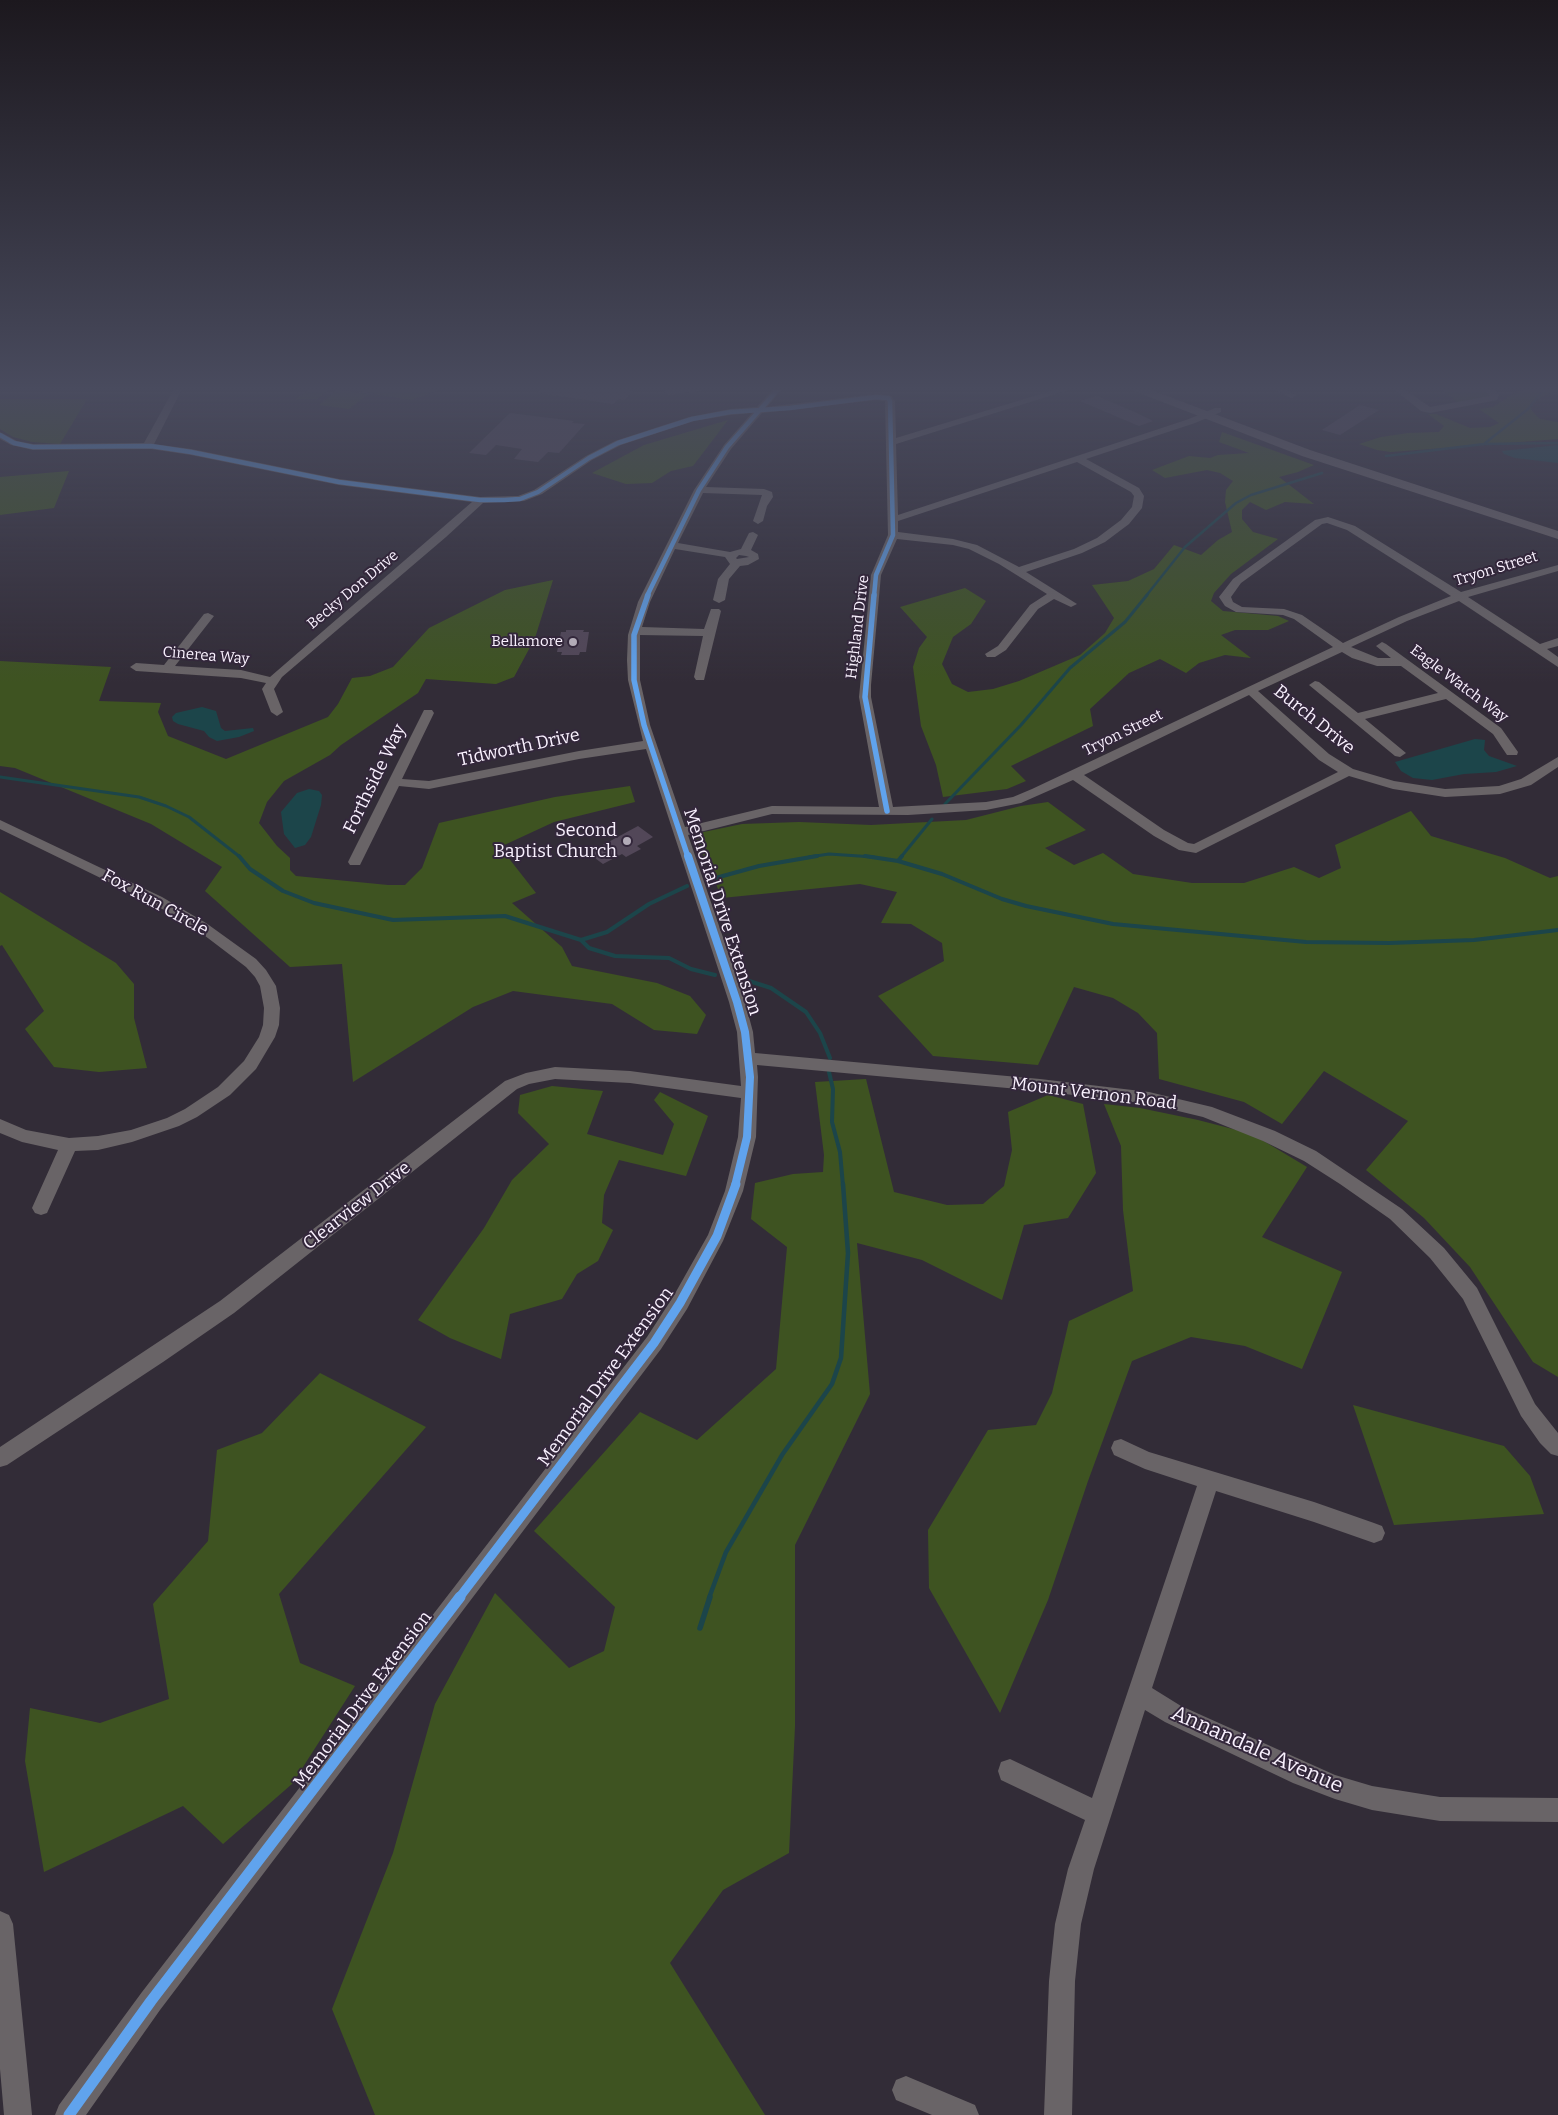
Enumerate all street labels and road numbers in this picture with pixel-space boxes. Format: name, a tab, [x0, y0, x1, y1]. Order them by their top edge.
street label: Becky Don Drive	[304, 547, 402, 633]
street label: Tryon Street	[1452, 548, 1540, 590]
street label: Highland Drive	[843, 574, 873, 680]
street label: Eagle Watch Way	[1406, 641, 1512, 727]
street label: Cinerea Way	[162, 643, 250, 669]
street label: Burch Drive	[1269, 681, 1359, 759]
street label: Tryon Street	[1080, 706, 1166, 760]
street label: Forthside Way	[339, 721, 411, 837]
street label: Tidworth Drive	[456, 725, 582, 771]
street label: Memorial Drive Extension	[678, 806, 766, 1018]
street label: Fox Run Circle	[98, 865, 212, 941]
street label: Mount Vernon Road	[1010, 1073, 1178, 1115]
street label: Clearview Drive	[299, 1157, 415, 1255]
street label: Memorial Drive Extension	[534, 1283, 678, 1471]
street label: Memorial Drive Extension	[289, 1607, 437, 1793]
street label: Annandale Avenue	[1167, 1701, 1347, 1799]

